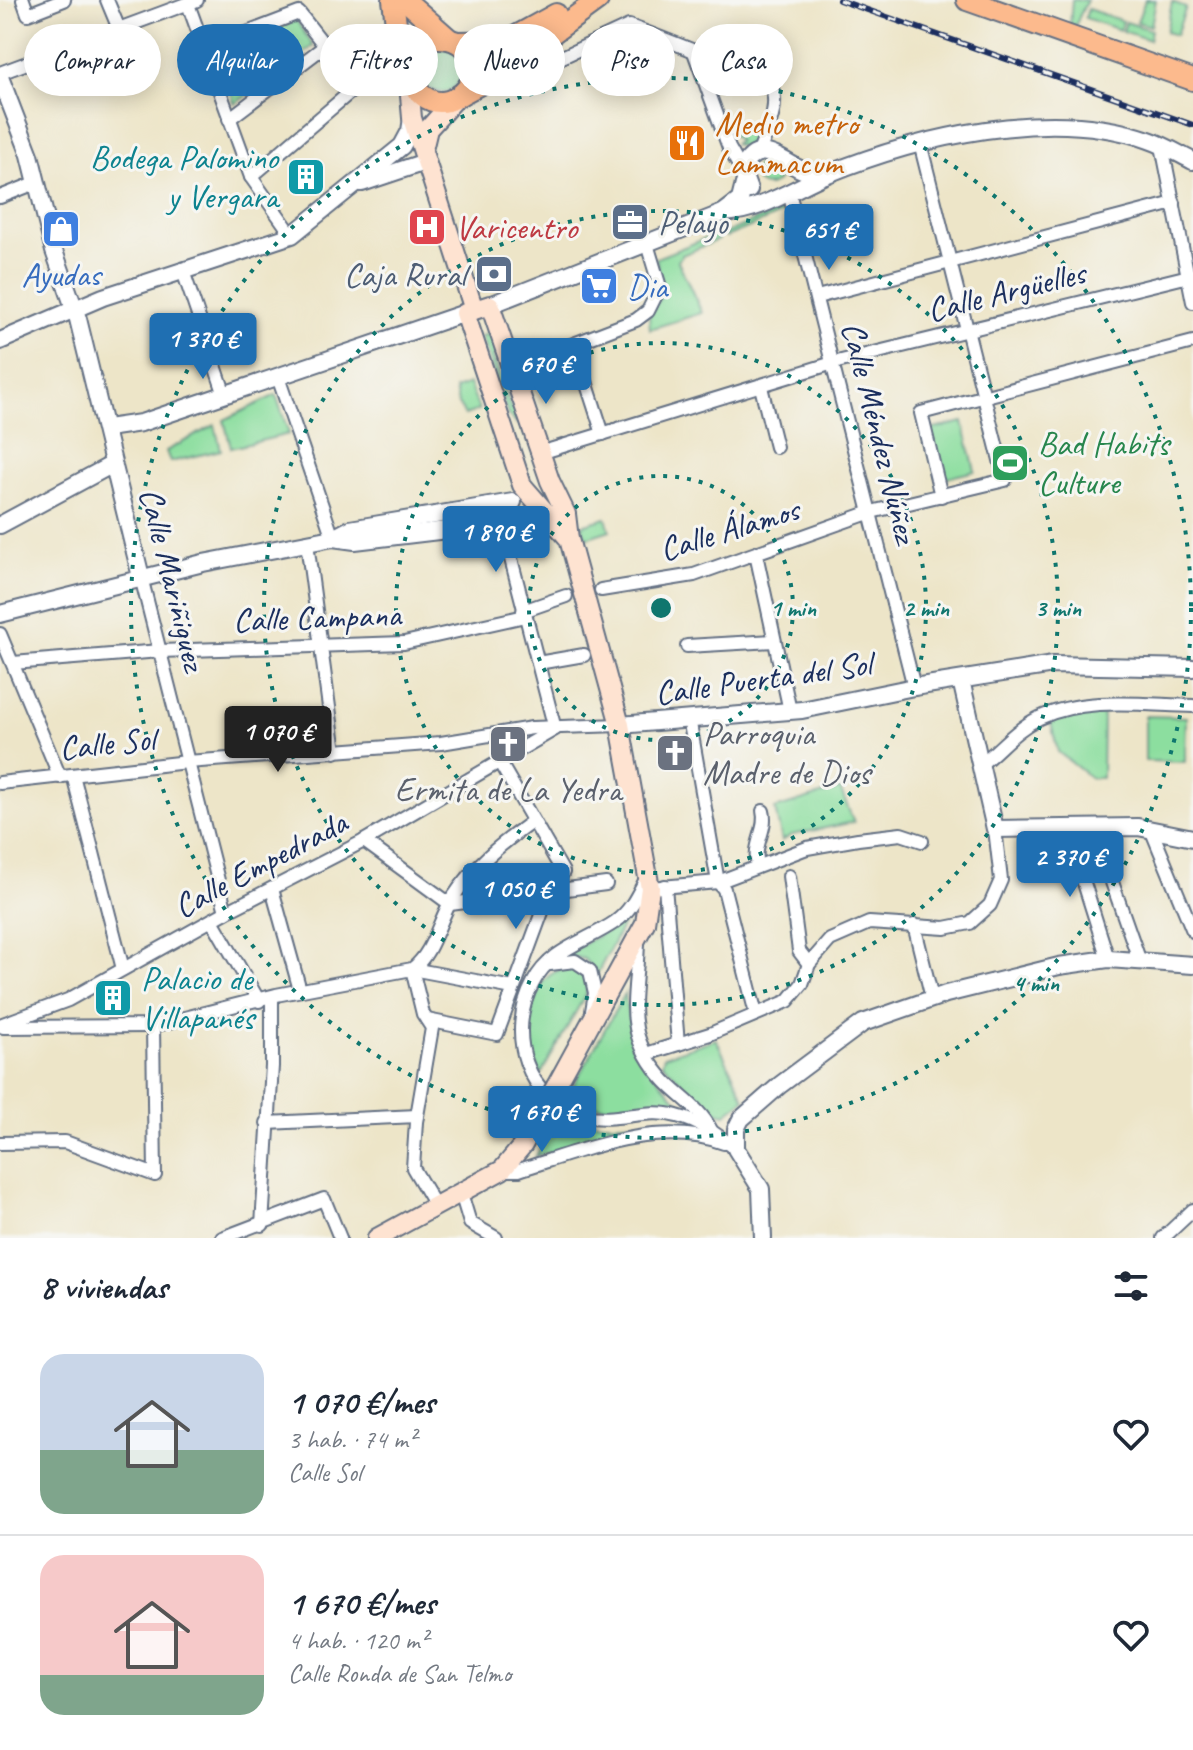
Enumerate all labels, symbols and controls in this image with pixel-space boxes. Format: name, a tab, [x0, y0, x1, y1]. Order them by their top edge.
chip: Comprar	[24, 24, 161, 96]
chip: Alquilar	[177, 24, 304, 96]
chip: Filtros	[320, 24, 438, 96]
chip: Nuevo	[454, 24, 565, 96]
chip: Piso	[581, 24, 675, 96]
chip: Casa	[691, 24, 793, 96]
place label: Medio metro Lammacum	[715, 102, 862, 184]
restaurant icon: Medio metro Lammacum	[666, 122, 708, 164]
place label: Bodega Palomino y Vergara	[90, 136, 281, 218]
building icon: Bodega Palomino y Vergara	[285, 156, 327, 198]
office icon: Pelayo	[609, 201, 651, 243]
place label: Pelayo	[658, 201, 729, 244]
pin: 651 €	[773, 204, 885, 272]
hospital icon: Varicentro	[406, 206, 448, 248]
place label: Varicentro	[455, 206, 579, 249]
shop icon: Ayudas	[40, 208, 82, 250]
text: 651 €	[802, 213, 856, 246]
street label: Calle Argüelles	[923, 250, 1093, 331]
place label: Ayudas	[21, 253, 104, 296]
place label: Caja Rural	[344, 253, 472, 296]
bank icon: Caja Rural	[473, 253, 515, 295]
supermarket icon: Dia	[578, 265, 620, 307]
place label: Dia	[627, 265, 670, 308]
pin: 1 370 €	[129, 313, 277, 381]
street label: Calle Méndez Núñez	[832, 317, 929, 550]
text: 1 370 €	[168, 322, 238, 355]
pin: 670 €	[490, 338, 602, 406]
text: 670 €	[519, 347, 573, 380]
place label: Bad Habits Culture	[1038, 422, 1172, 504]
sports icon: Bad Habits Culture	[989, 442, 1031, 484]
street label: Calle Mariñiguez	[130, 483, 217, 678]
street label: Calle Álamos	[654, 486, 807, 571]
pin: 1 890 €	[422, 506, 570, 574]
text: 1 890 €	[461, 515, 531, 548]
street label: Calle Campana	[232, 593, 404, 641]
text: 1 min	[770, 593, 817, 623]
text: 2 min	[903, 593, 950, 623]
text: 3 min	[1035, 593, 1082, 623]
centre of rings	[647, 594, 675, 622]
street label: Calle Puerta del Sol	[652, 641, 880, 714]
pin: 1 070 €	[204, 706, 352, 774]
place label: Parroquia Madre de Dios	[703, 712, 873, 794]
text: 1 070 €	[243, 715, 313, 748]
street label: Calle Sol	[57, 716, 163, 769]
church icon: Ermita de La Yedra	[487, 723, 529, 765]
church icon: Parroquia Madre de Dios	[654, 732, 696, 774]
place label: Ermita de La Yedra	[395, 768, 624, 811]
street label: Calle Empedrada	[166, 799, 356, 928]
pin: 2 370 €	[996, 831, 1144, 899]
text: 2 370 €	[1035, 840, 1105, 873]
pin: 1 050 €	[442, 863, 590, 931]
text: 1 050 €	[481, 872, 551, 905]
place label: Palacio de Villapanés	[141, 957, 257, 1039]
text: 4 min	[1013, 968, 1060, 998]
building icon: Palacio de Villapanés	[92, 977, 134, 1019]
pin: 1 670 €	[468, 1086, 616, 1154]
text: 1 670 €	[506, 1095, 578, 1128]
icon: filters	[1109, 1264, 1153, 1308]
text: 8 viviendas	[40, 1265, 167, 1308]
text: 1 070 €/mes	[288, 1380, 435, 1423]
icon: home	[104, 1386, 200, 1482]
icon: heart	[1109, 1412, 1153, 1456]
text: 3 hab. · 74 m²	[288, 1423, 416, 1456]
text: Calle Sol	[288, 1456, 361, 1489]
text: 1 670 €/mes	[288, 1581, 435, 1624]
icon: home	[104, 1587, 200, 1683]
icon: heart	[1109, 1613, 1153, 1657]
text: 4 hab. · 120 m²	[288, 1624, 428, 1657]
text: Calle Ronda de San Telmo	[288, 1657, 511, 1690]

